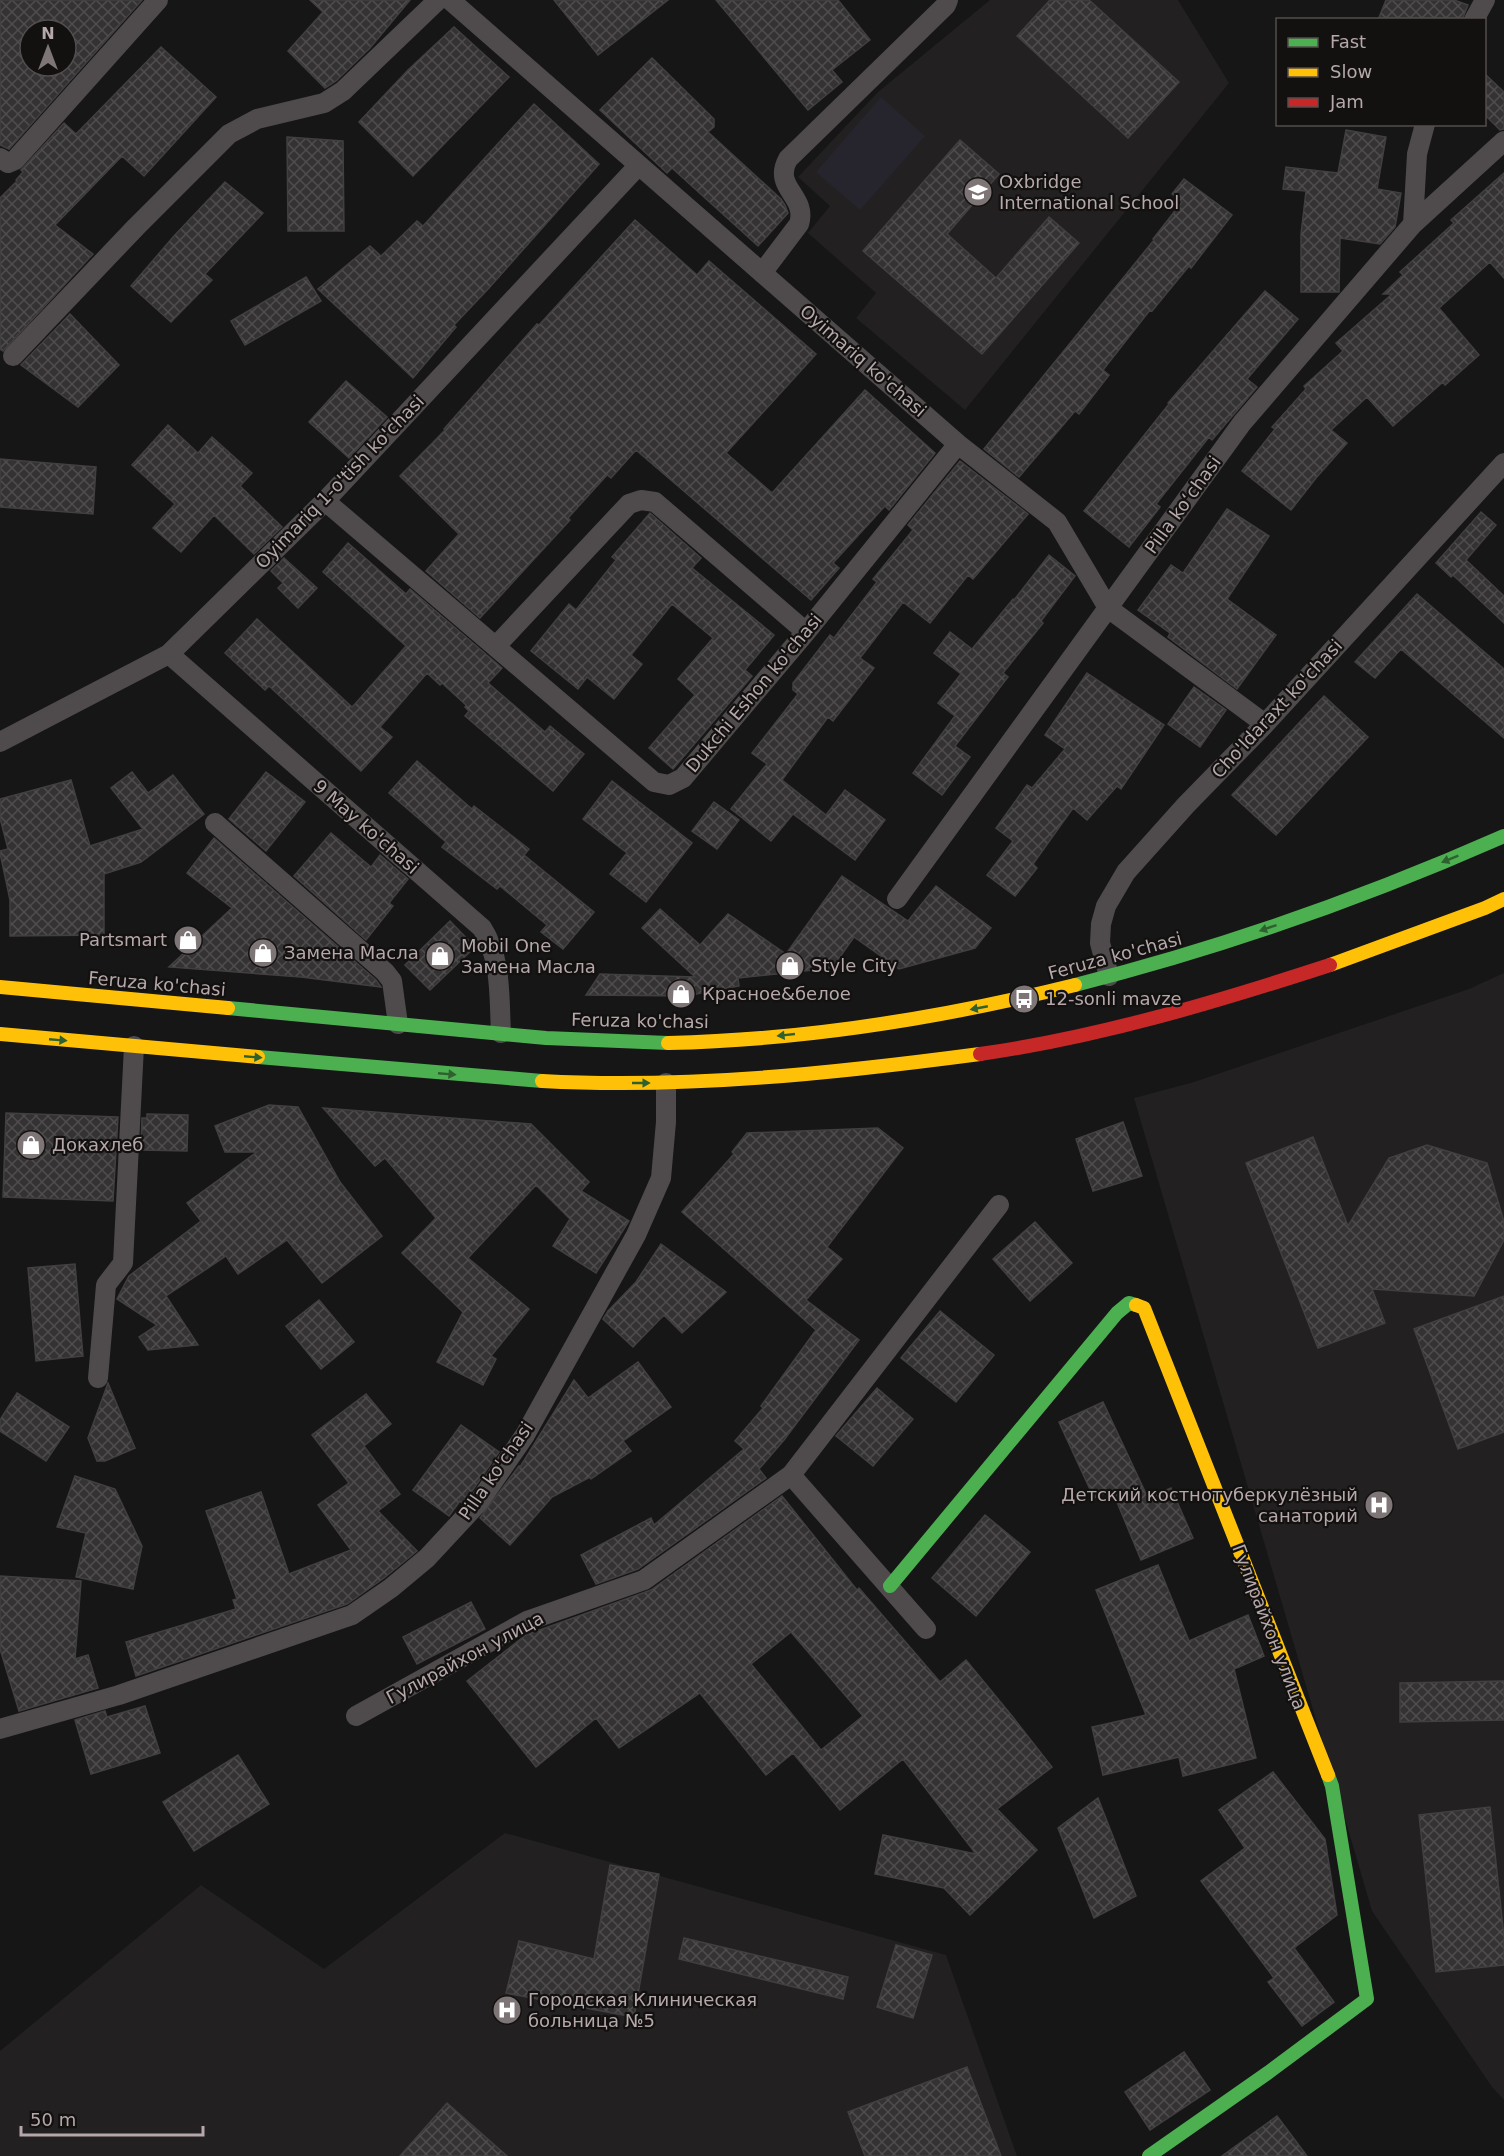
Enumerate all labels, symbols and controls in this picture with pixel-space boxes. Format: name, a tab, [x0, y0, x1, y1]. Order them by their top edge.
north arrow	[18, 18, 78, 78]
legend	[1276, 18, 1486, 126]
text: N	[41, 24, 55, 43]
text: Fast	[1330, 31, 1366, 52]
text: Slow	[1330, 61, 1372, 82]
text: Jam	[1329, 91, 1364, 112]
place label: Oxbridge International School	[999, 171, 1179, 213]
school or university icon: Oxbridge International School	[962, 176, 994, 208]
street label: Oyimariq ko'chasi	[796, 300, 931, 421]
street label: Oyimariq 1-o'tish ko'chasi	[251, 390, 428, 573]
street label: Pilla ko‘chasi	[1140, 452, 1225, 558]
street label: Dukchi Eshon ko'chasi	[681, 609, 826, 776]
street label: Cho'ldaraxt ko'chasi	[1207, 635, 1346, 782]
street label: 9 May ko'chasi	[309, 775, 423, 878]
one-way arrow	[1441, 855, 1459, 864]
shop icon: Partsmart	[172, 924, 204, 956]
one-way arrow	[1259, 924, 1277, 933]
street label: Feruza ko'chasi	[1046, 928, 1184, 984]
place label: Partsmart	[79, 929, 167, 950]
place label: Mobil One Замена Масла	[461, 935, 596, 977]
shop icon: Замена Масла	[247, 937, 279, 969]
shop icon: Mobil One Замена Масла	[424, 940, 456, 972]
place label: Замена Масла	[284, 942, 419, 963]
shop icon: Style City	[774, 950, 806, 982]
place label: Style City	[811, 955, 898, 976]
street label: Feruza ko'chasi	[87, 967, 227, 1000]
shop icon: Красное&белое	[665, 978, 697, 1010]
place label: Красное&белое	[702, 983, 851, 1004]
bus stop icon: 12-sonli mavze	[1008, 983, 1040, 1015]
place label: 12-sonli mavze	[1045, 988, 1182, 1009]
one-way arrow	[969, 1004, 988, 1013]
street label: Feruza ko'chasi	[571, 1009, 709, 1032]
one-way arrow	[776, 1030, 795, 1040]
one-way arrow	[49, 1035, 68, 1044]
one-way arrow	[243, 1052, 262, 1062]
one-way arrow	[437, 1069, 456, 1079]
one-way arrow	[632, 1078, 651, 1088]
shop icon: Докахлеб	[15, 1129, 47, 1161]
place label: Докахлеб	[52, 1134, 143, 1155]
street label: Pilla ko'chasi	[454, 1418, 537, 1524]
place label: Детский костнотуберкулёзный санаторий	[1061, 1484, 1358, 1526]
hospital icon: Детский костнотуберкулёзный санаторий	[1363, 1489, 1395, 1521]
street label: Гулирайхон улица	[1228, 1541, 1311, 1712]
street label: Гулирайхон улица	[382, 1607, 547, 1708]
place label: Городская Клиническая больница №5	[528, 1989, 757, 2031]
hospital icon: Городская Клиническая больница №5	[491, 1994, 523, 2026]
scale bar	[21, 2099, 202, 2137]
text: 50 m	[30, 2109, 76, 2130]

